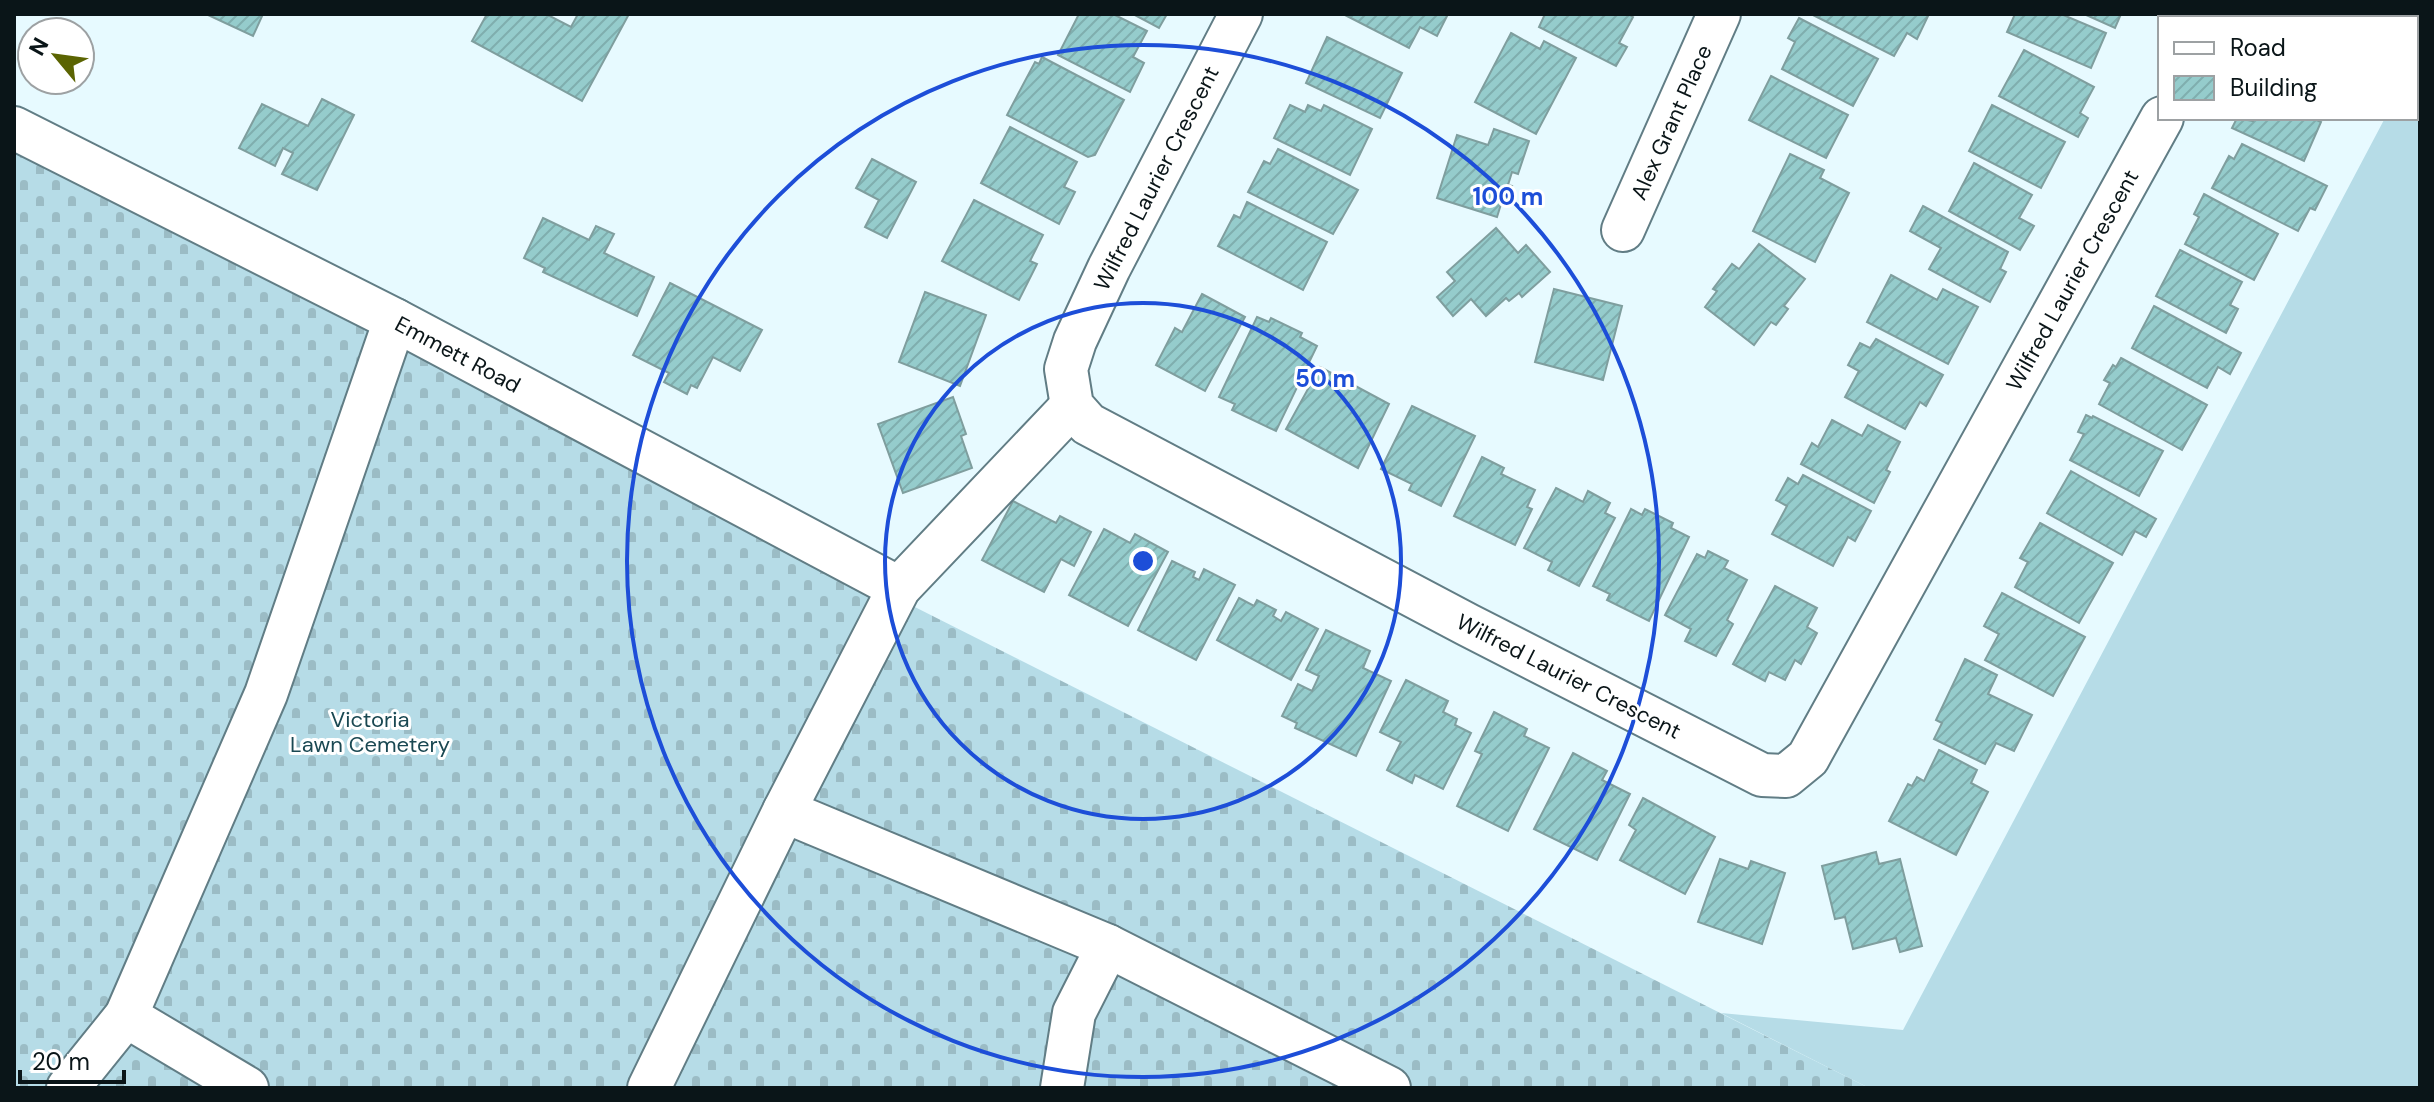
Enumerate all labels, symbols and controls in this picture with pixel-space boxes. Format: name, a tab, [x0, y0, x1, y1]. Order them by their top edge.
north arrow	[16, 16, 96, 96]
legend	[2158, 16, 2418, 120]
text: N	[22, 32, 56, 61]
text: Road	[2230, 32, 2286, 63]
street label: Alex Grant Place	[1624, 40, 1719, 204]
street label: Wilfred Laurier Crescent	[1087, 61, 1226, 295]
text: Building	[2230, 72, 2317, 103]
street label: Wilfred Laurier Crescent	[2000, 165, 2145, 396]
text: 100 m	[1473, 181, 1543, 212]
street label: Emmett Road	[390, 309, 526, 400]
text: 50 m	[1295, 363, 1355, 394]
centre of rings	[1129, 547, 1157, 575]
street label: Wilfred Laurier Crescent	[1452, 607, 1686, 746]
park label: Victoria Lawn Cemetery	[290, 705, 450, 759]
scale bar	[20, 1034, 124, 1084]
text: 20 m	[32, 1046, 90, 1077]

